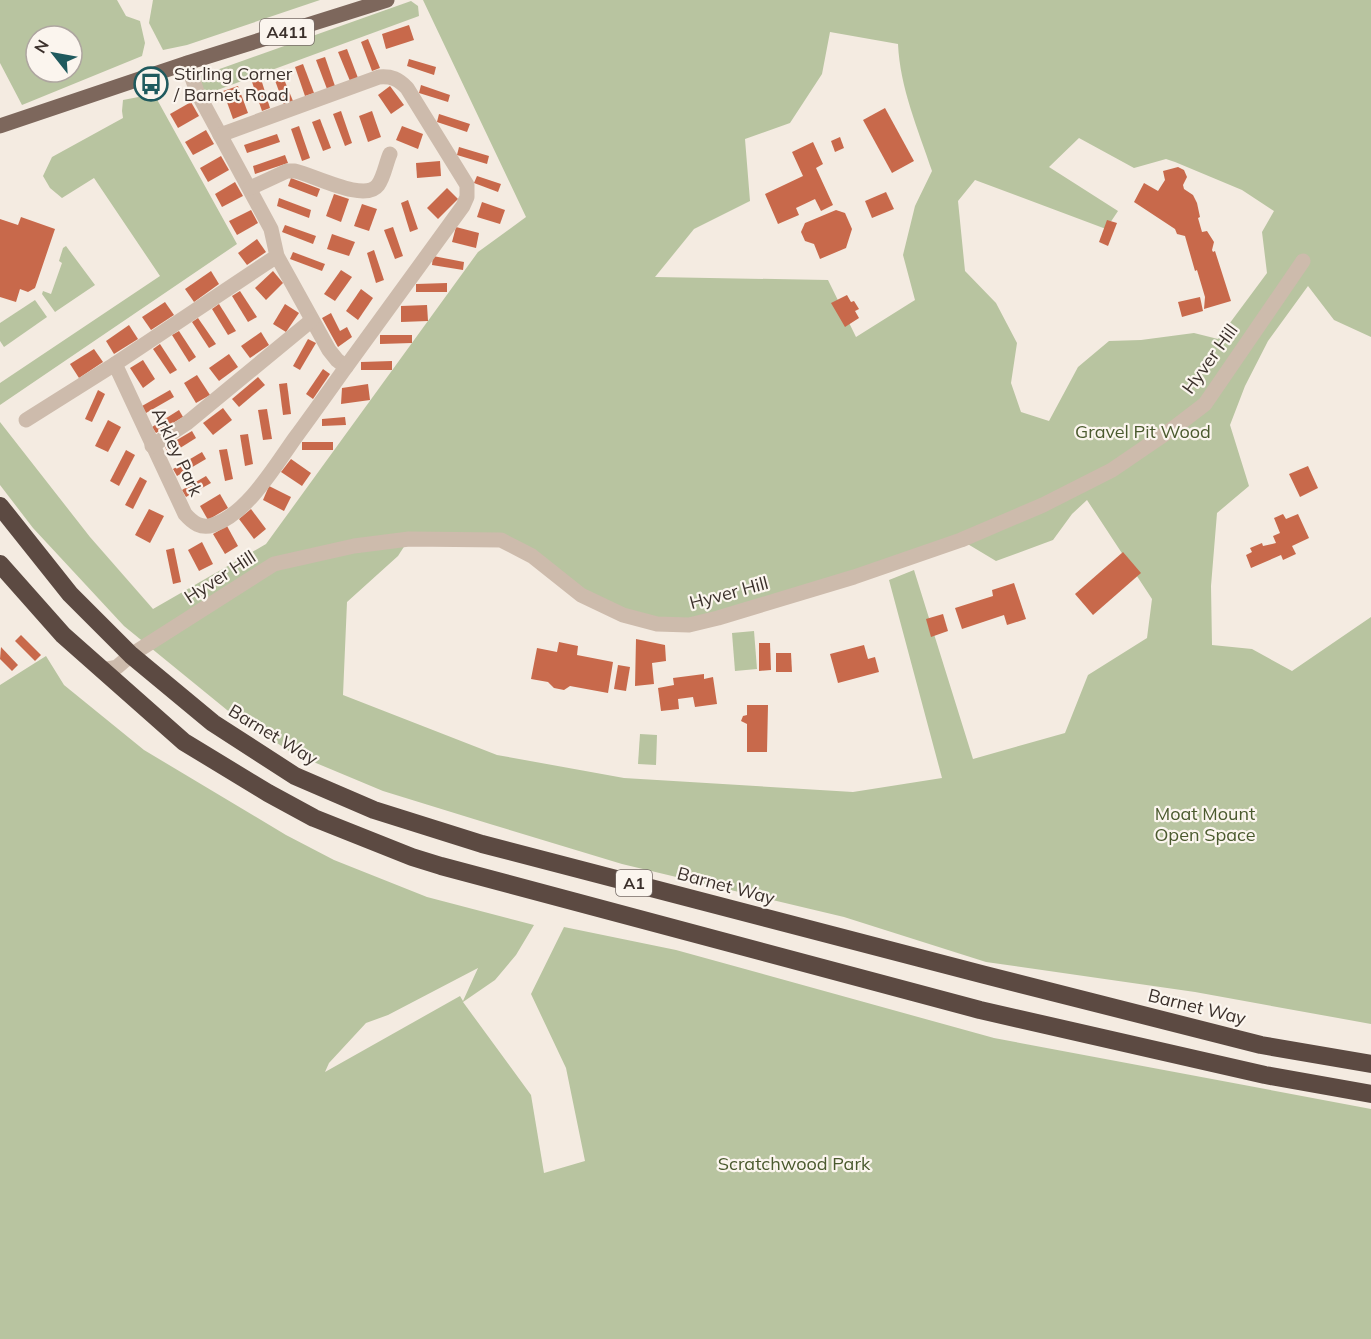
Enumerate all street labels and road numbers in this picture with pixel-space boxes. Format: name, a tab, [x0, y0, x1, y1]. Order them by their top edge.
road number: A411	[260, 19, 314, 45]
street label: Hyver Hill	[1177, 319, 1243, 398]
street label: Arkley Park	[147, 404, 208, 500]
street label: Hyver Hill	[180, 545, 260, 608]
street label: Hyver Hill	[687, 571, 771, 614]
street label: Barnet Way	[224, 699, 322, 770]
street label: Barnet Way	[675, 861, 778, 910]
road number: A1	[616, 870, 652, 896]
street label: Barnet Way	[1146, 983, 1249, 1030]

